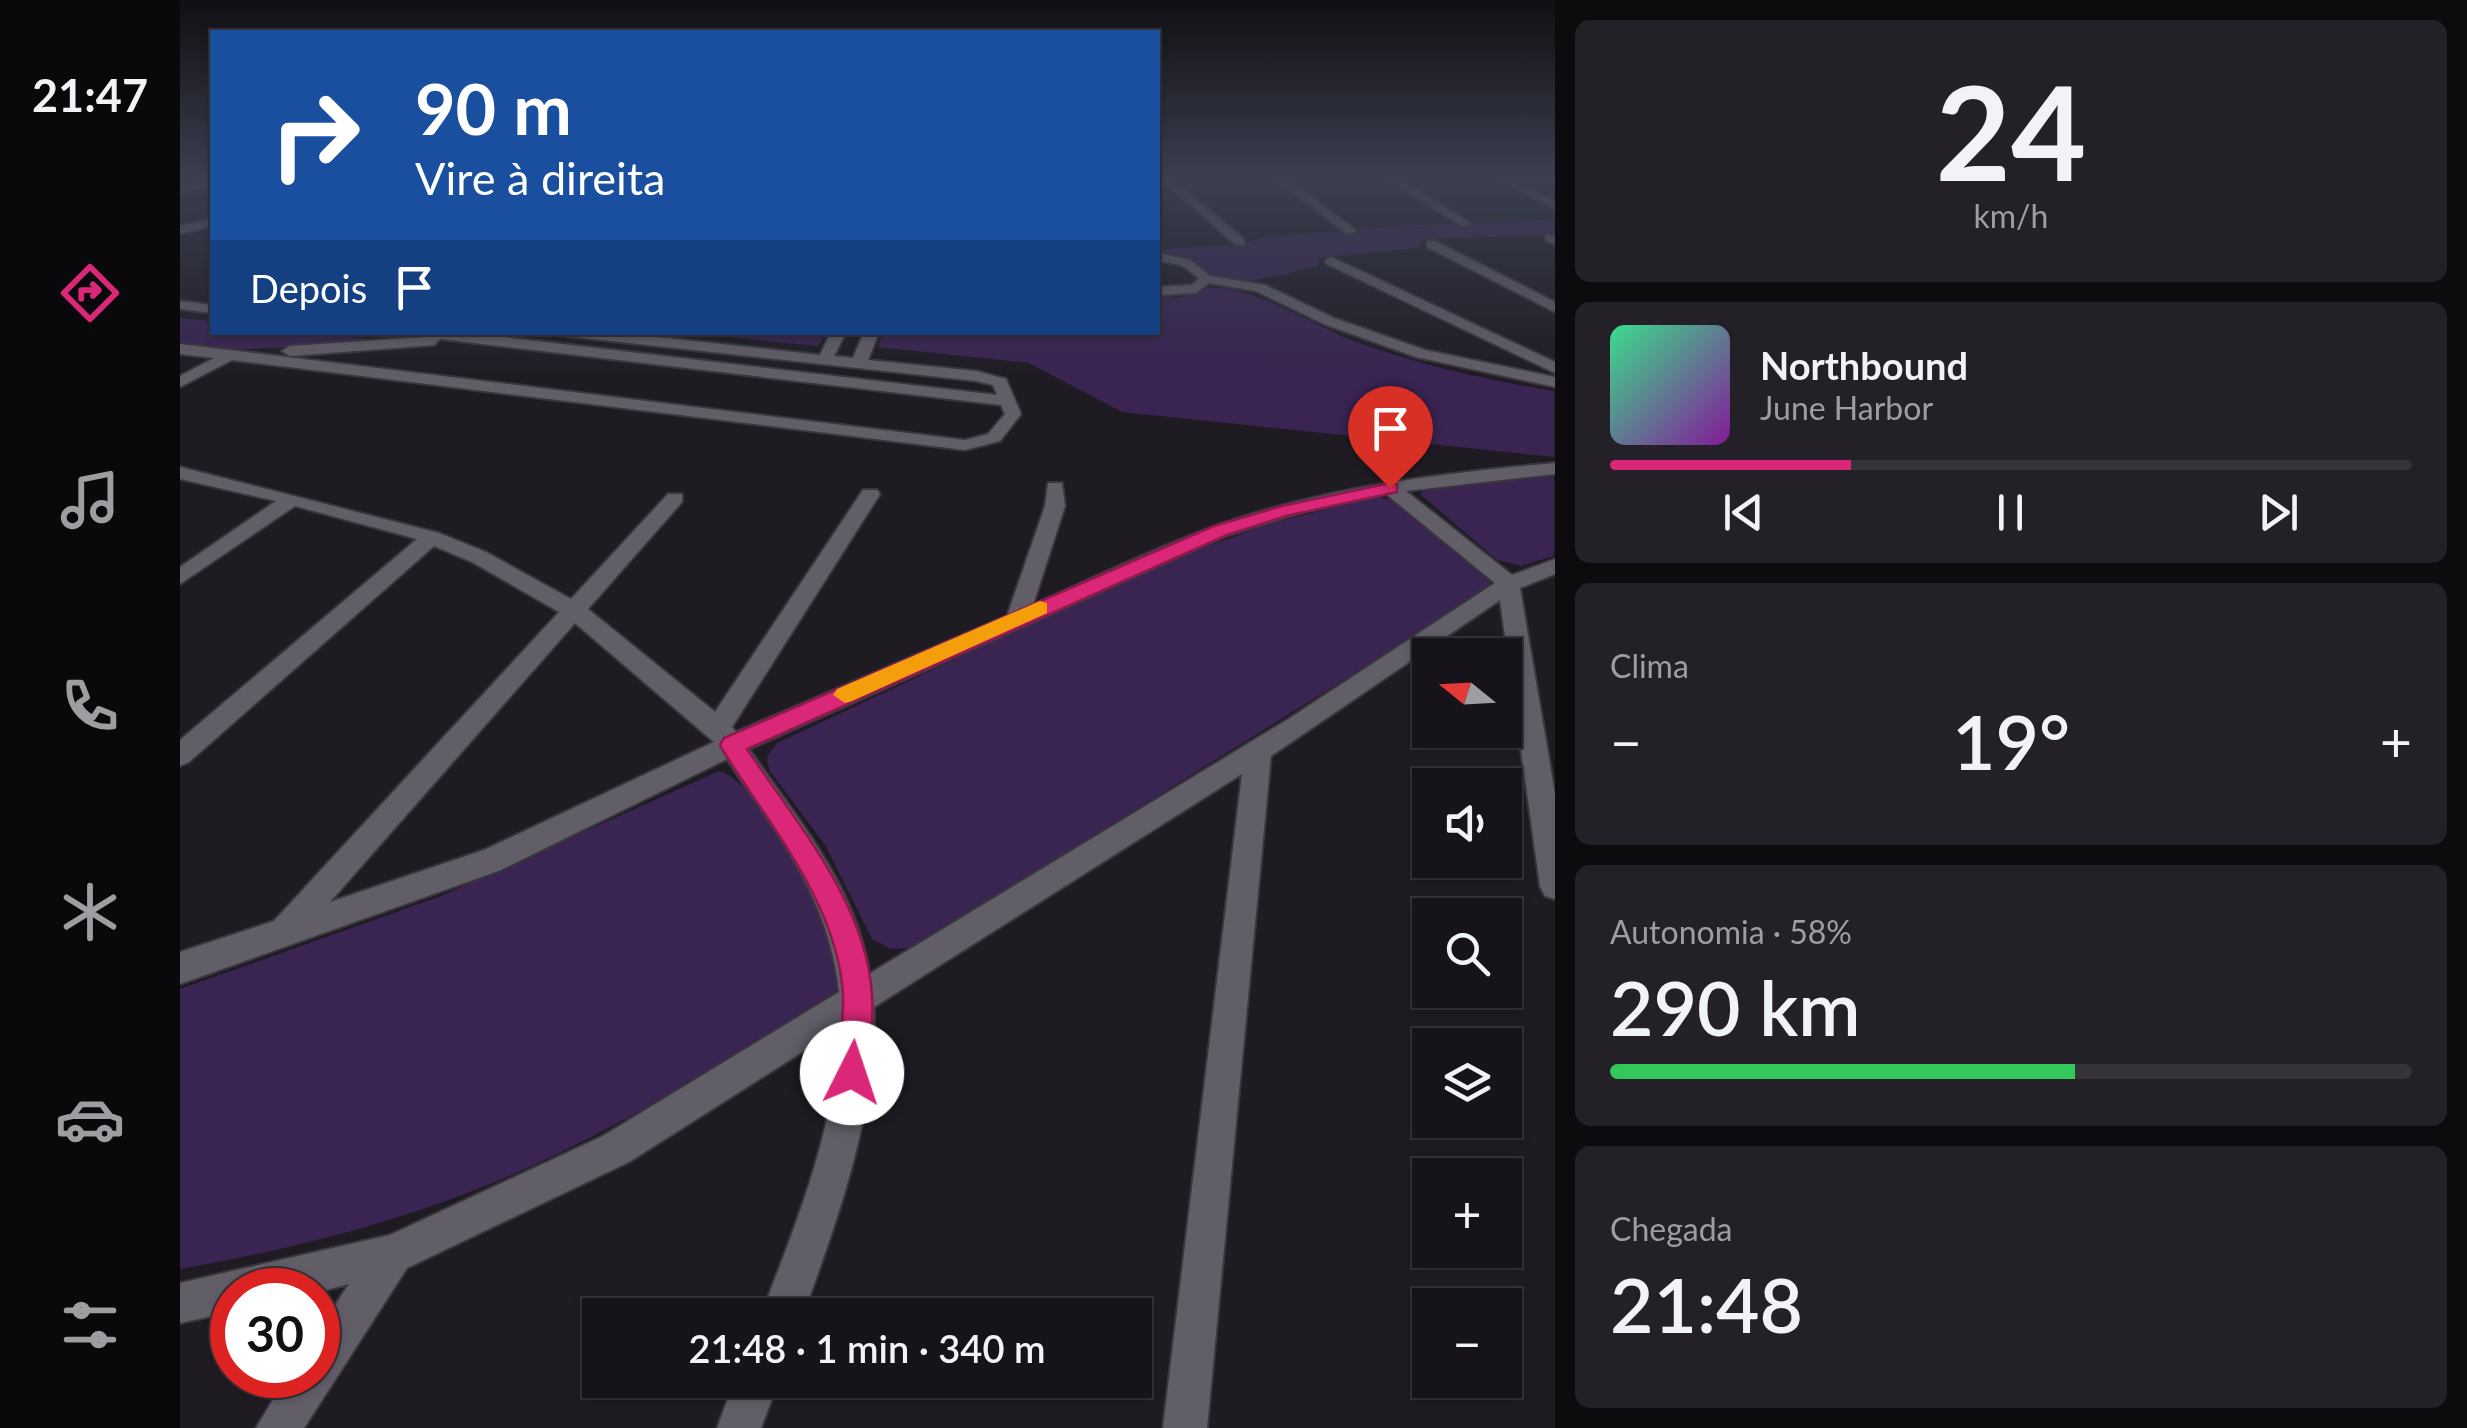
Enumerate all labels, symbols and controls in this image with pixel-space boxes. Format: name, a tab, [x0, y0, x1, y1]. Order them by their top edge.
text: 24	[1936, 53, 2086, 209]
text: 90 m	[415, 66, 572, 150]
text: 21:47	[32, 68, 148, 122]
icon: right	[250, 70, 380, 200]
text: Vire à direita	[415, 151, 665, 205]
text: km/h	[1974, 196, 2048, 235]
icon: directions	[55, 258, 125, 328]
icon: arrive	[387, 260, 442, 315]
text: Depois	[250, 265, 367, 311]
text: Northbound	[1760, 342, 1968, 388]
pin	[1348, 386, 1433, 489]
text: June Harbor	[1760, 388, 1933, 427]
icon: arrive	[1363, 401, 1418, 456]
icon: music	[55, 465, 125, 535]
icon: previous	[1716, 485, 1771, 540]
icon: pause	[1983, 485, 2038, 540]
icon: next	[2251, 485, 2306, 540]
north arrow	[1412, 638, 1522, 748]
map controls	[1412, 638, 1522, 1398]
text: Clima	[1610, 646, 1689, 685]
icon: phone	[55, 671, 125, 741]
text: 19°	[1952, 696, 2070, 786]
text: −	[1610, 708, 1642, 774]
text: +	[2380, 708, 2412, 774]
button: sound	[1412, 768, 1522, 878]
icon: climate	[55, 877, 125, 947]
button: search	[1412, 898, 1522, 1008]
text: Autonomia · 58%	[1610, 912, 1852, 951]
text: 290 km	[1610, 962, 1861, 1052]
position arrow	[800, 1021, 904, 1125]
button: layers	[1412, 1028, 1522, 1138]
icon: car	[55, 1084, 125, 1154]
button: +	[1412, 1158, 1522, 1268]
text: Chegada	[1610, 1209, 1733, 1248]
text: 21:48	[1610, 1259, 1803, 1349]
speed limit sign: 30	[210, 1268, 340, 1398]
button: −	[1412, 1288, 1522, 1398]
icon: filters	[55, 1290, 125, 1360]
text: 21:48 · 1 min · 340 m	[689, 1325, 1045, 1371]

